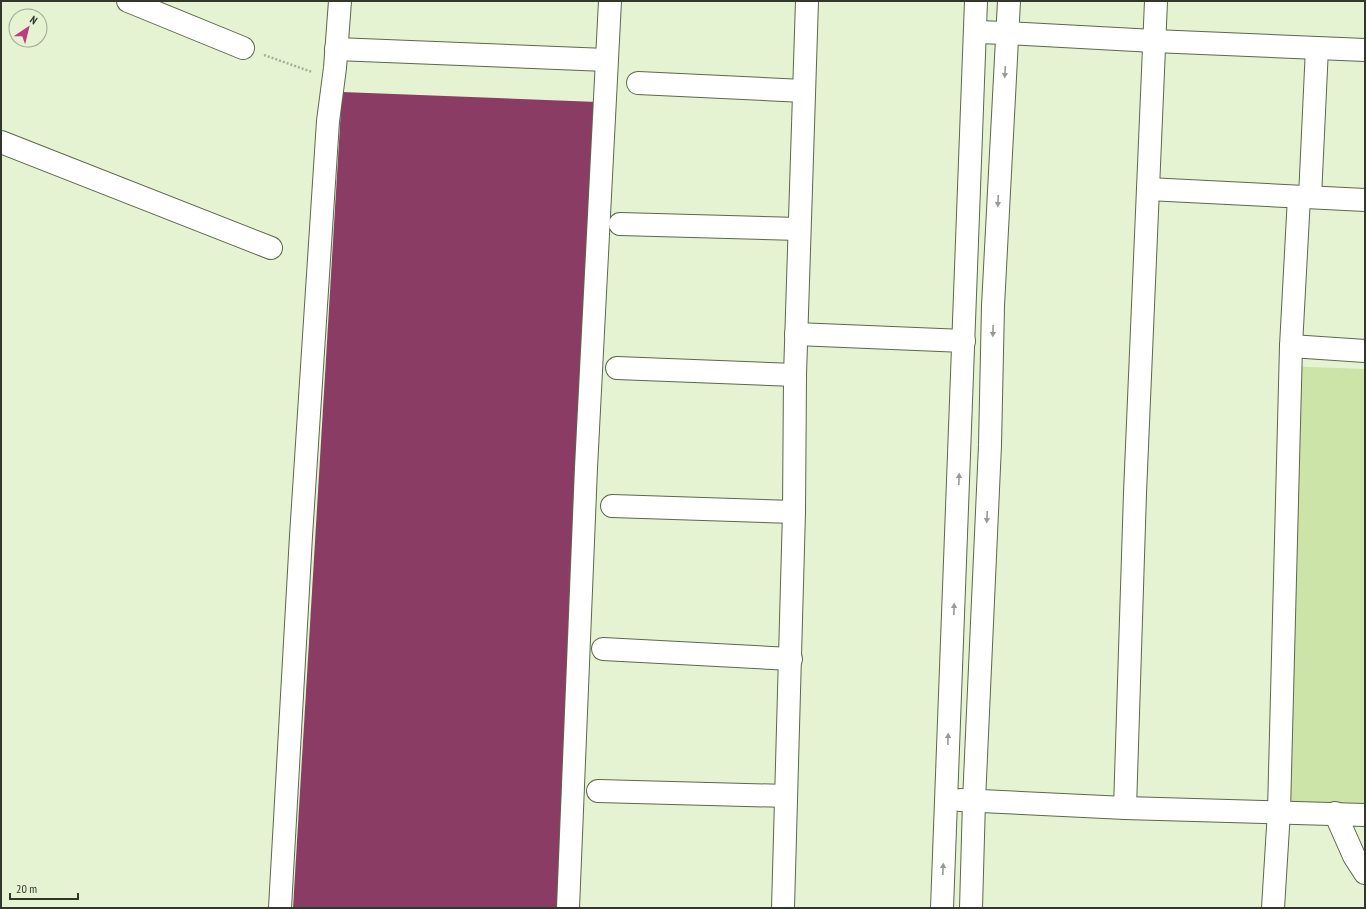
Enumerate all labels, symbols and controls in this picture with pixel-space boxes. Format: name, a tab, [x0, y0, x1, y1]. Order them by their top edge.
north arrow	[8, 8, 48, 48]
text: N	[27, 12, 40, 27]
one-way arrow	[1002, 66, 1008, 79]
one-way arrow	[995, 195, 1002, 207]
one-way arrow	[989, 325, 996, 337]
one-way arrow	[955, 473, 962, 485]
one-way arrow	[983, 511, 990, 523]
one-way arrow	[950, 603, 957, 615]
one-way arrow	[945, 733, 952, 745]
one-way arrow	[940, 863, 947, 875]
scale bar	[10, 875, 78, 901]
text: 20 m	[16, 881, 37, 896]

